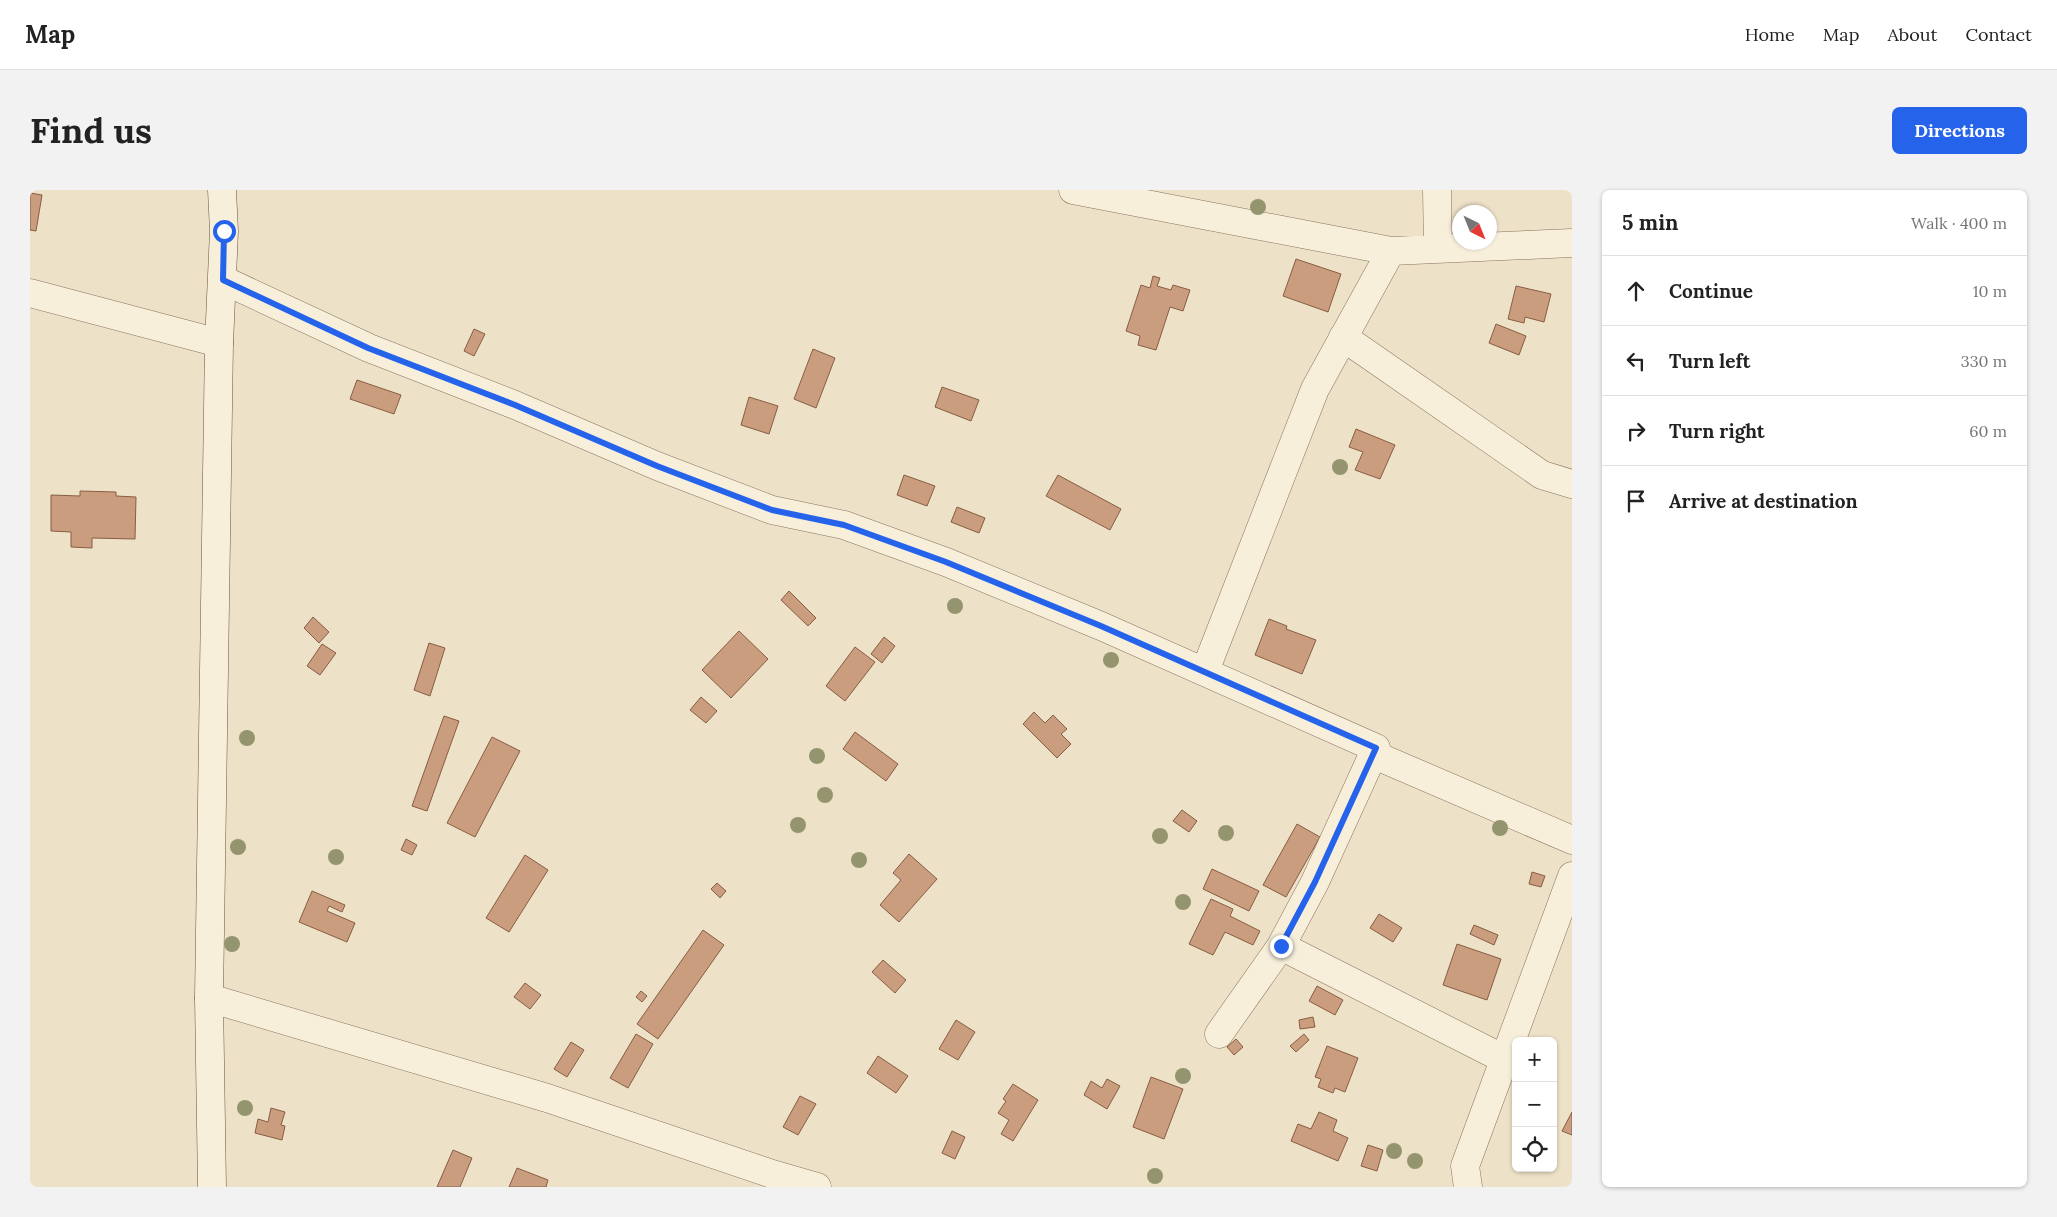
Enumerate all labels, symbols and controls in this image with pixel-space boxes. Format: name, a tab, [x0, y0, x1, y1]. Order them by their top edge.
text: Map	[25, 19, 75, 50]
text: Home	[1745, 23, 1795, 46]
text: Map	[1823, 23, 1859, 46]
text: About	[1887, 23, 1937, 46]
text: Contact	[1965, 23, 2032, 46]
button: Directions	[1892, 107, 2027, 154]
text: Find us	[30, 108, 152, 153]
north arrow	[1452, 205, 1497, 250]
text: 5 min	[1622, 209, 1678, 236]
text: Walk · 400 m	[1911, 213, 2007, 233]
route start	[213, 220, 236, 243]
icon: ahead	[1622, 277, 1650, 305]
text: Continue	[1669, 279, 1753, 303]
text: 10 m	[1973, 281, 2007, 301]
icon: left	[1622, 347, 1650, 375]
text: Turn left	[1669, 349, 1750, 373]
text: 330 m	[1961, 351, 2007, 371]
icon: right	[1622, 417, 1650, 445]
text: Turn right	[1669, 419, 1765, 443]
text: 60 m	[1969, 421, 2007, 441]
icon: arrive	[1622, 487, 1650, 515]
text: Arrive at destination	[1669, 489, 1858, 513]
route end	[1270, 935, 1293, 958]
map controls	[1512, 1037, 1557, 1172]
button: +	[1512, 1037, 1557, 1082]
button: −	[1512, 1082, 1557, 1127]
button: locate	[1512, 1127, 1557, 1172]

